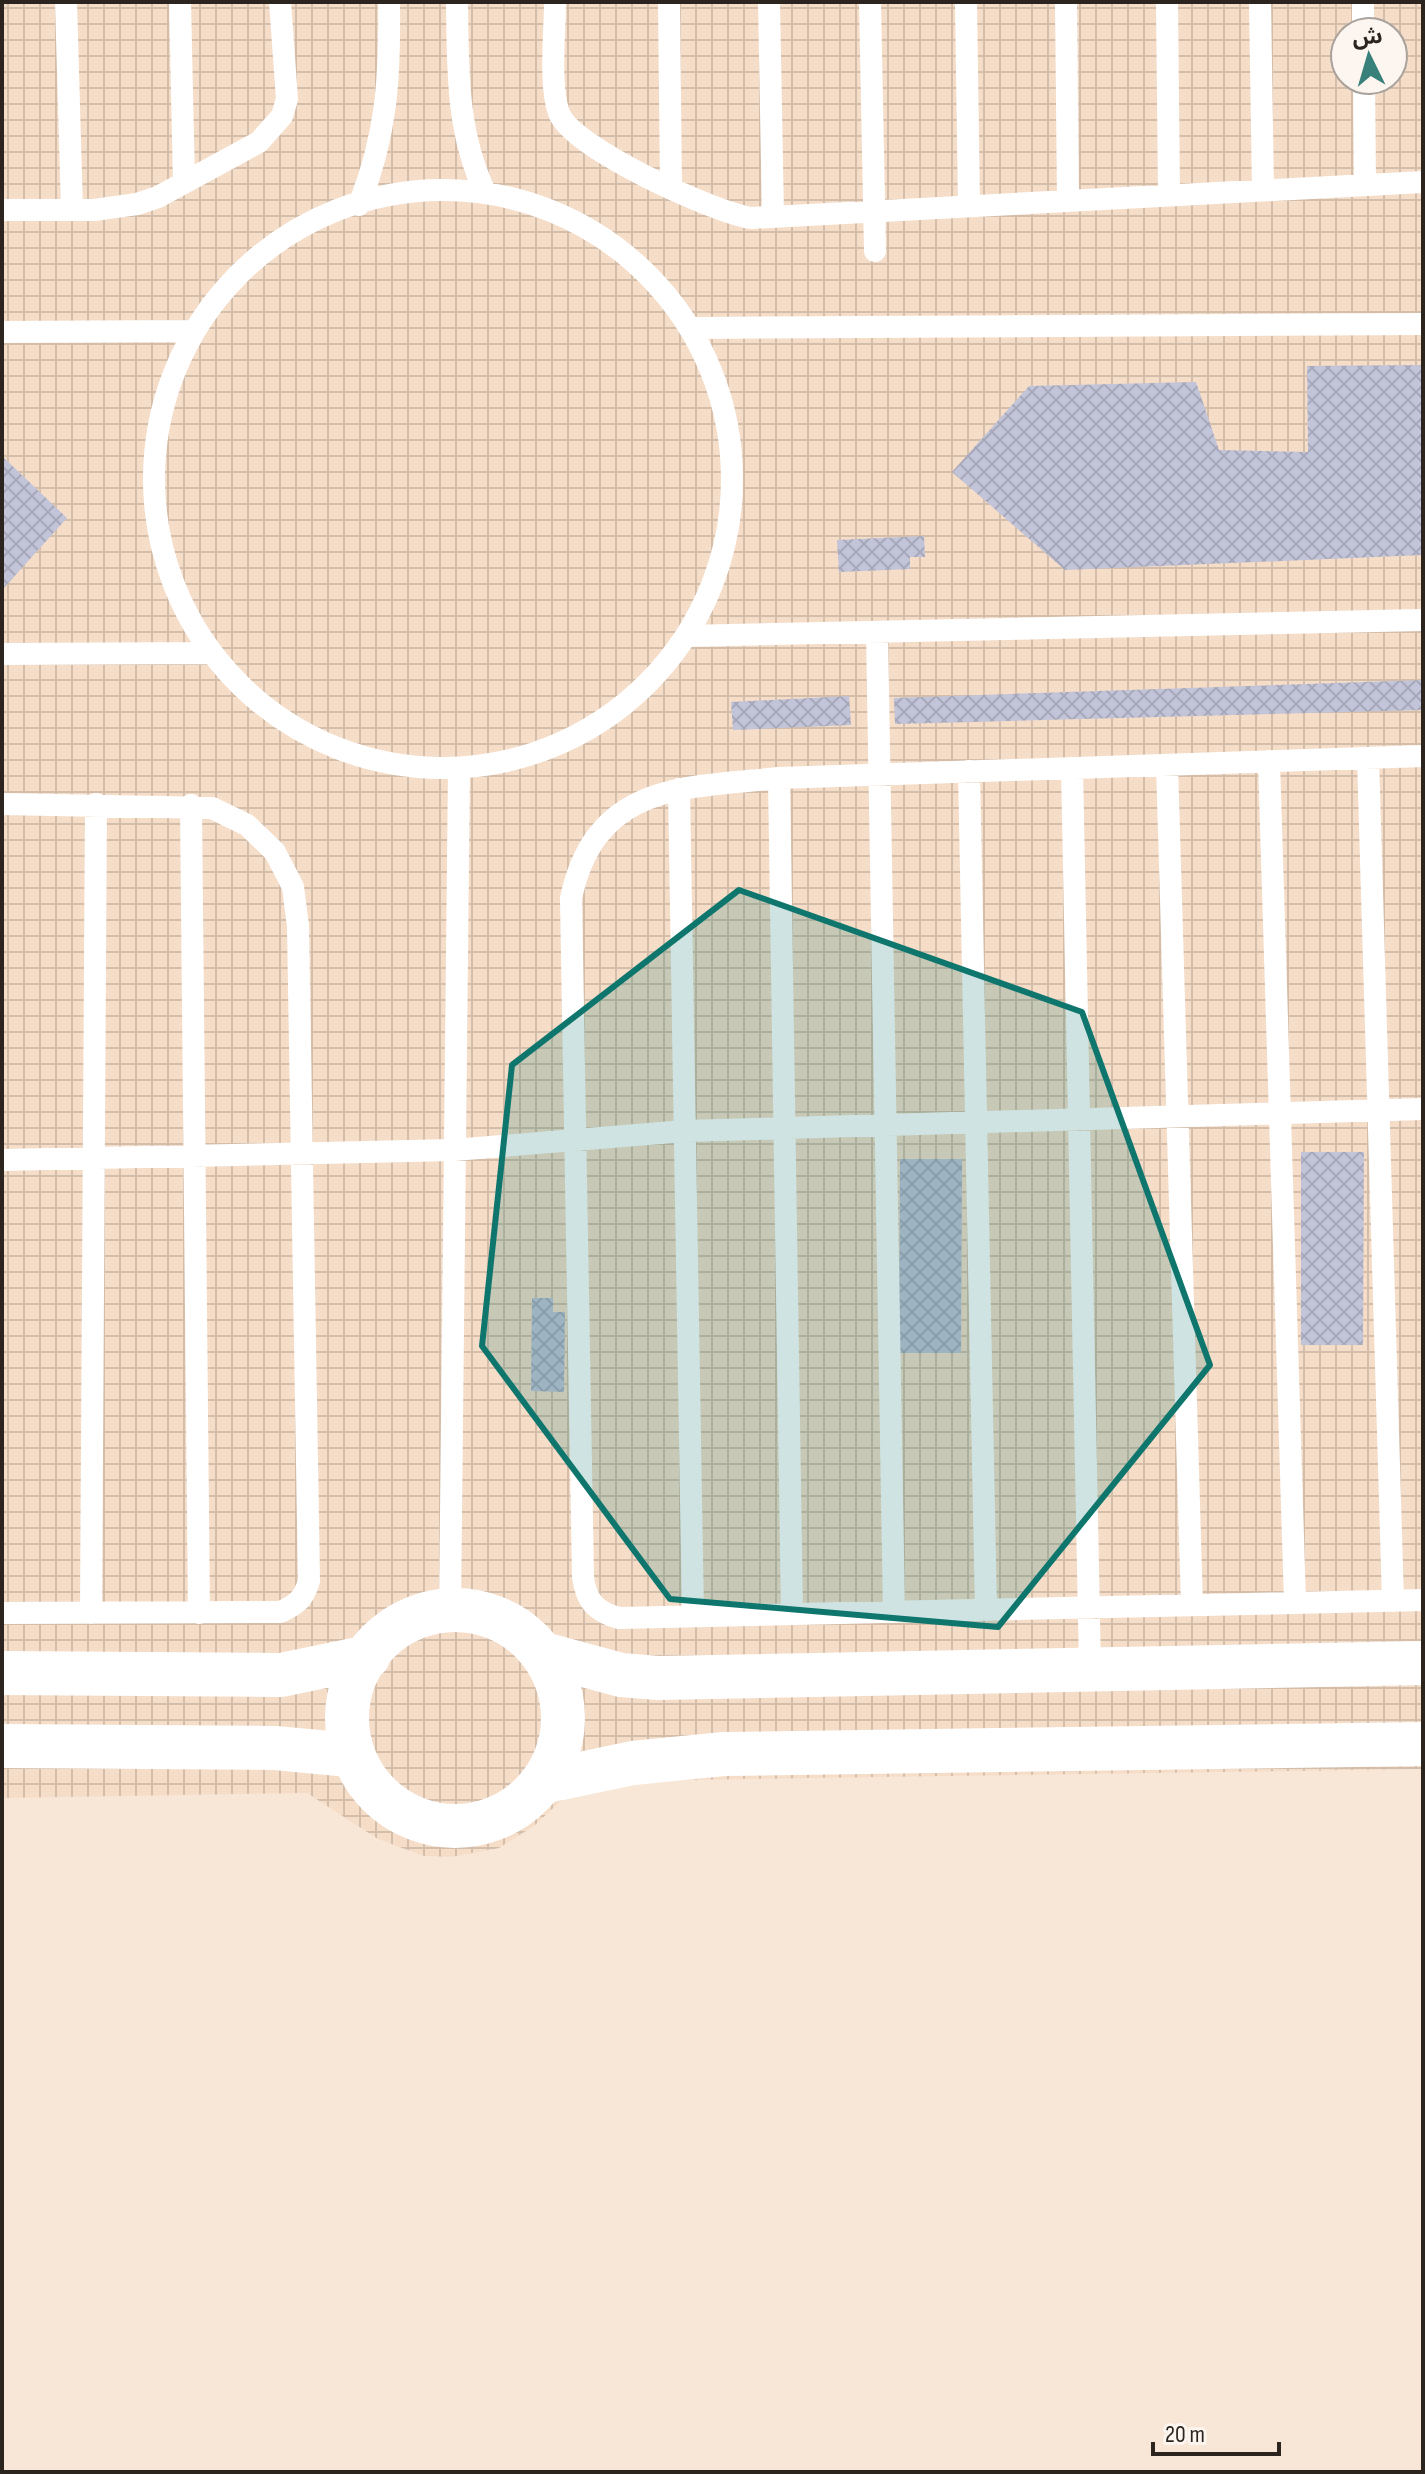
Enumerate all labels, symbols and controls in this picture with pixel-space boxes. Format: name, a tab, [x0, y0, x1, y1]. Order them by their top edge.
north arrow	[1329, 16, 1409, 96]
text: ش	[1351, 23, 1384, 52]
scale bar	[1153, 2406, 1279, 2456]
text: 20 m	[1165, 2420, 1205, 2449]

